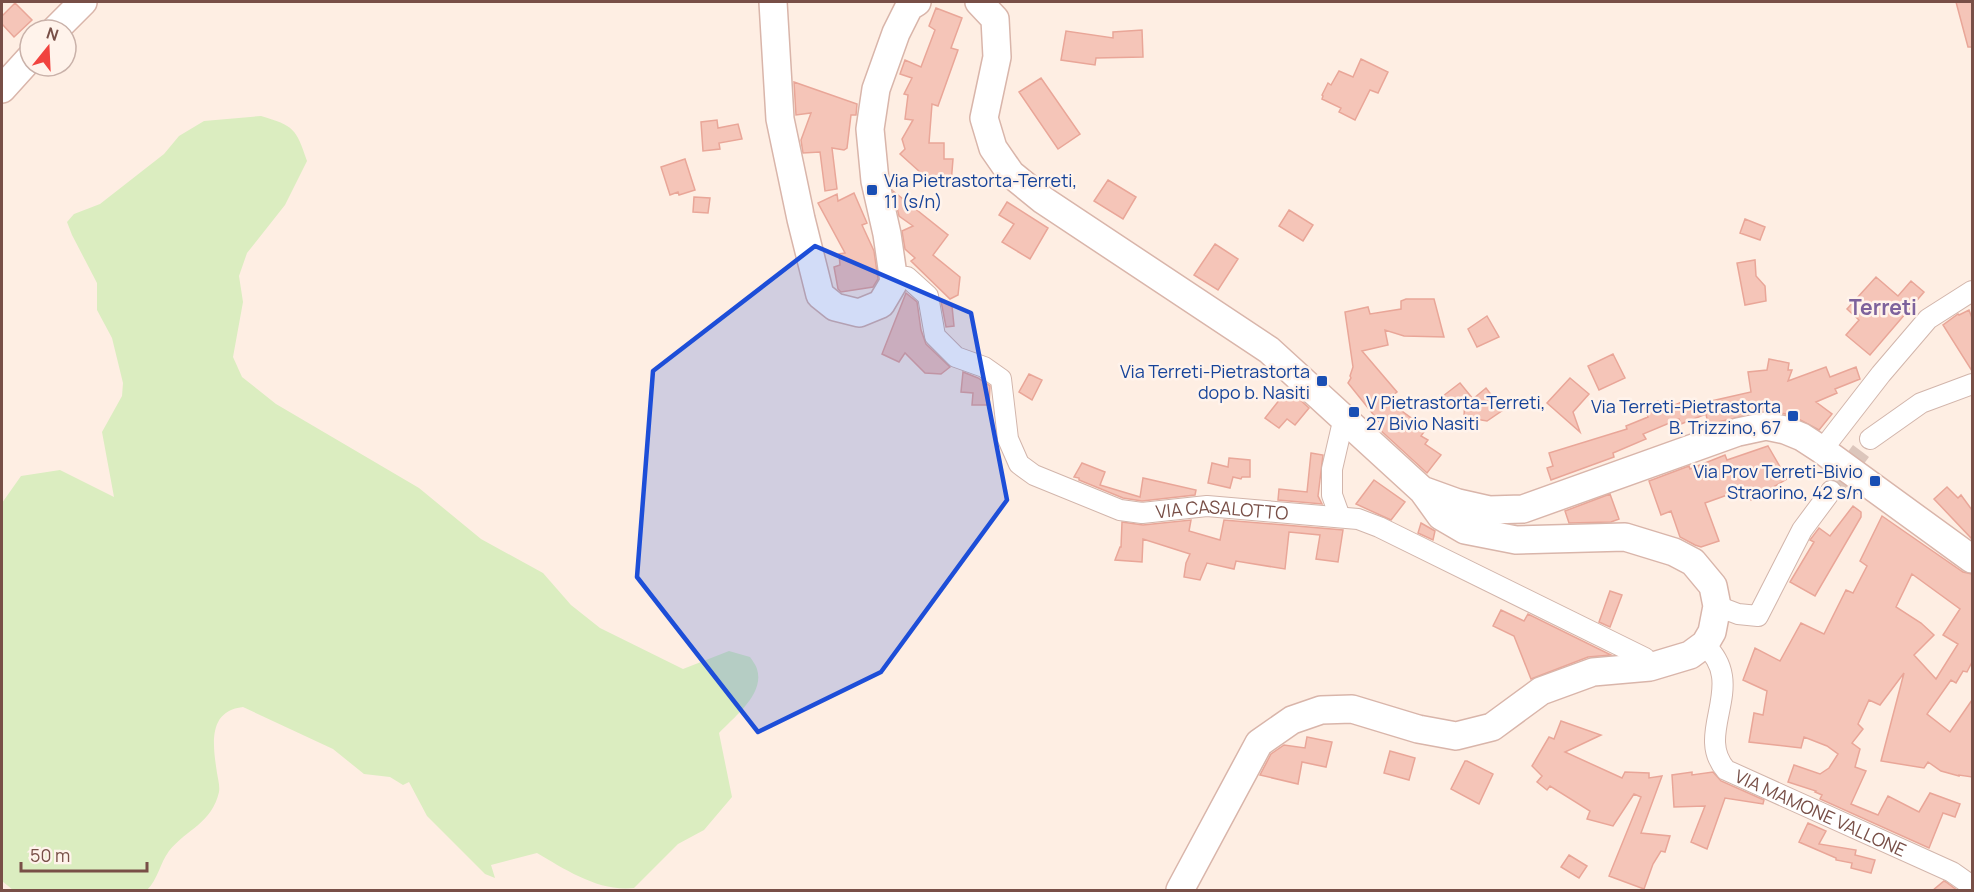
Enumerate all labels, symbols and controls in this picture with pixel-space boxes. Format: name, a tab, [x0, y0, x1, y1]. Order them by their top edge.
north arrow	[18, 18, 78, 78]
text: N	[44, 21, 62, 46]
place label: Via Pietrastorta-Terreti, 11 (s/n)	[884, 168, 1077, 213]
marker: Via Pietrastorta-Terreti, 11 (s/n)	[865, 183, 879, 197]
district label: Terreti	[1849, 293, 1917, 321]
place label: Via Terreti-Pietrastorta dopo b. Nasiti	[1120, 359, 1310, 404]
marker: Via Terreti-Pietrastorta dopo b. Nasiti	[1315, 374, 1329, 388]
place label: V Pietrastorta-Terreti, 27 Bivio Nasiti	[1366, 390, 1546, 435]
place label: Via Terreti-Pietrastorta B. Trizzino, 67	[1591, 394, 1781, 439]
marker: V Pietrastorta-Terreti, 27 Bivio Nasiti	[1347, 405, 1361, 419]
marker: Via Terreti-Pietrastorta B. Trizzino, 67	[1786, 409, 1800, 423]
place label: Via Prov Terreti-Bivio Straorino, 42 s/n	[1693, 459, 1863, 504]
marker: Via Prov Terreti-Bivio Straorino, 42 s/n	[1868, 474, 1882, 488]
street label: VIA CASALOTTO	[1154, 494, 1289, 525]
street label: VIA MAMONE VALLONE	[1731, 764, 1910, 862]
scale bar	[21, 835, 147, 873]
text: 50 m	[30, 843, 70, 867]

